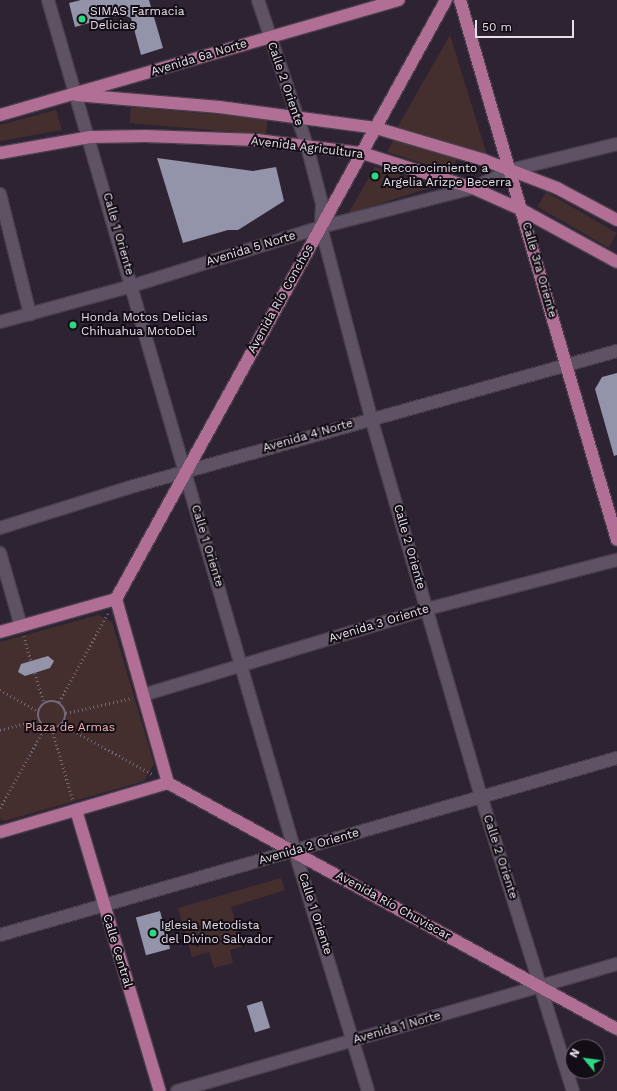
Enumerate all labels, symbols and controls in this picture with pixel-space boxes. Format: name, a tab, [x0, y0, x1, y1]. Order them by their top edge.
place label: SIMAS Farmacia Delicias	[90, 5, 184, 33]
scale bar	[477, 12, 576, 38]
marker: SIMAS Farmacia Delicias	[77, 14, 87, 24]
text: 50 m	[482, 20, 512, 34]
street label: Avenida 6a Norte	[149, 36, 249, 80]
street label: Calle 2 Oriente	[264, 40, 306, 128]
street label: Avenida Agricultura	[250, 134, 364, 162]
place label: Reconocimiento a Argelia Arizpe Becerra	[383, 162, 512, 190]
marker: Reconocimiento a Argelia Arizpe Becerra	[370, 171, 380, 181]
street label: Calle 1 Oriente	[99, 191, 137, 277]
street label: Calle 3ra Oriente	[518, 220, 560, 320]
street label: Avenida 5 Norte	[204, 228, 298, 270]
street label: Avenida Río Conchos	[245, 242, 317, 356]
place label: Honda Motos Delicias Chihuahua MotoDel	[81, 311, 208, 339]
marker: Honda Motos Delicias Chihuahua MotoDel	[68, 320, 78, 330]
street label: Avenida 4 Norte	[261, 416, 355, 456]
street label: Calle 1 Oriente	[188, 503, 226, 589]
street label: Calle 2 Oriente	[390, 503, 428, 591]
street label: Avenida 3 Oriente	[327, 602, 431, 646]
park label: Plaza de Armas	[25, 721, 115, 735]
street label: Calle 2 Oriente	[480, 813, 520, 901]
street label: Avenida 2 Oriente	[257, 826, 361, 868]
street label: Avenida Río Chuviscar	[333, 868, 453, 944]
street label: Calle 1 Oriente	[295, 871, 335, 957]
street label: Calle Central	[99, 913, 135, 989]
place label: Iglesia Metodista del Divino Salvador	[161, 919, 273, 947]
marker: Iglesia Metodista del Divino Salvador	[148, 928, 158, 938]
street label: Avenida 1 Norte	[351, 1009, 443, 1047]
north arrow	[565, 1039, 605, 1079]
text: N	[567, 1047, 583, 1060]

